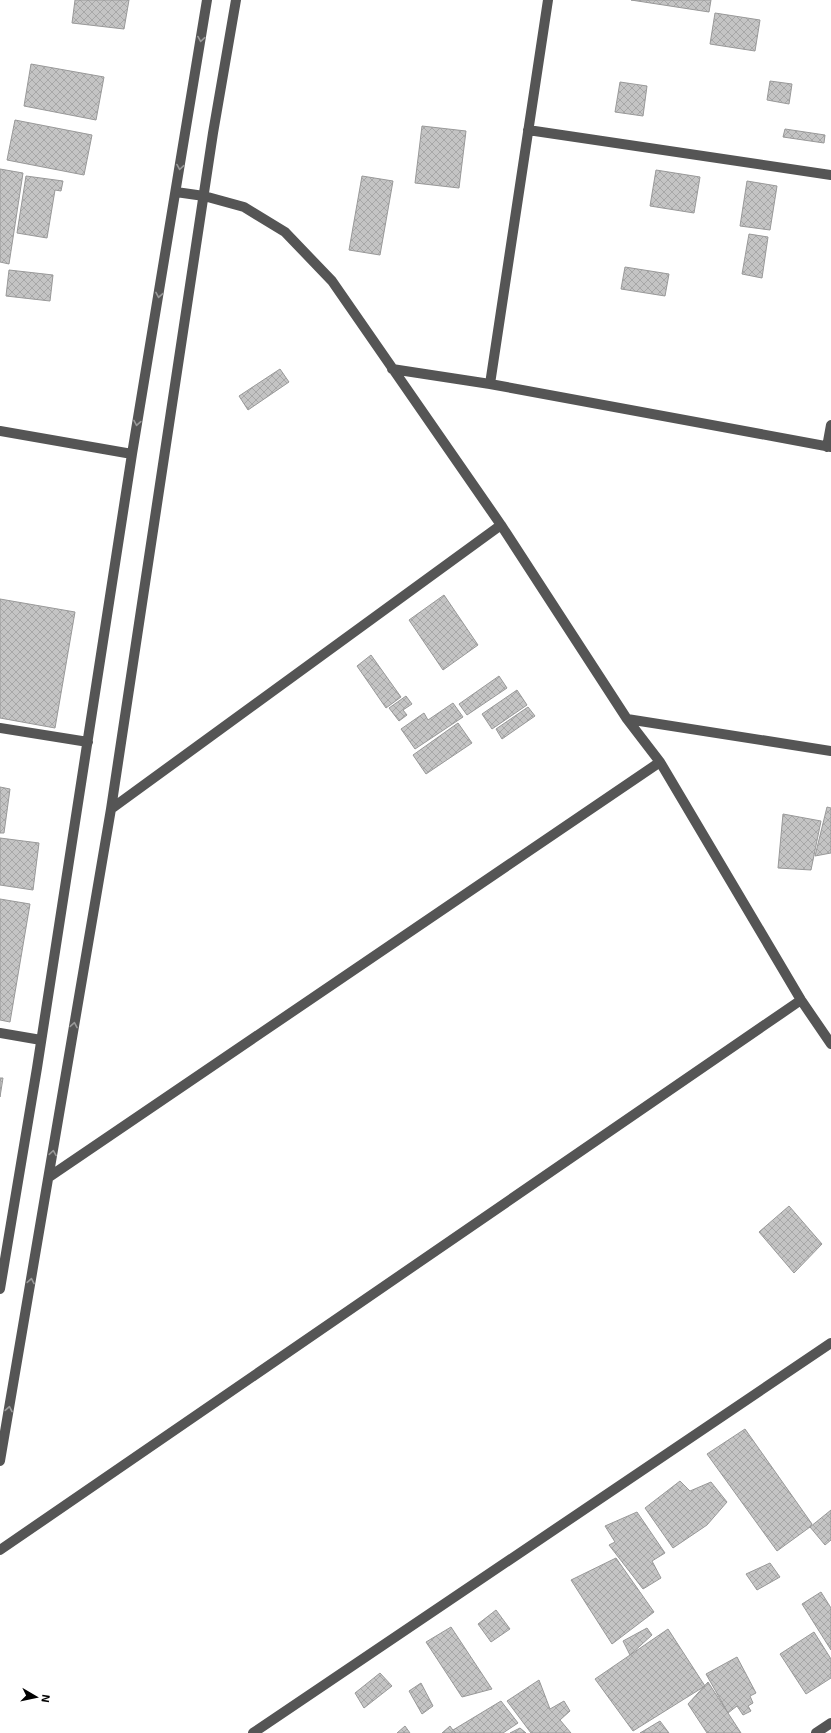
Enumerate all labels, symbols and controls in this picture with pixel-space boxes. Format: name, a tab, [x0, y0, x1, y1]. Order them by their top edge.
one-way arrow	[197, 35, 206, 42]
one-way arrow	[176, 164, 185, 170]
one-way arrow	[155, 292, 164, 298]
one-way arrow	[134, 420, 142, 426]
one-way arrow	[69, 1022, 78, 1028]
one-way arrow	[48, 1150, 57, 1156]
one-way arrow	[26, 1278, 35, 1284]
one-way arrow	[4, 1406, 13, 1412]
north arrow	[16, 1677, 56, 1717]
text: N	[39, 1694, 53, 1704]

